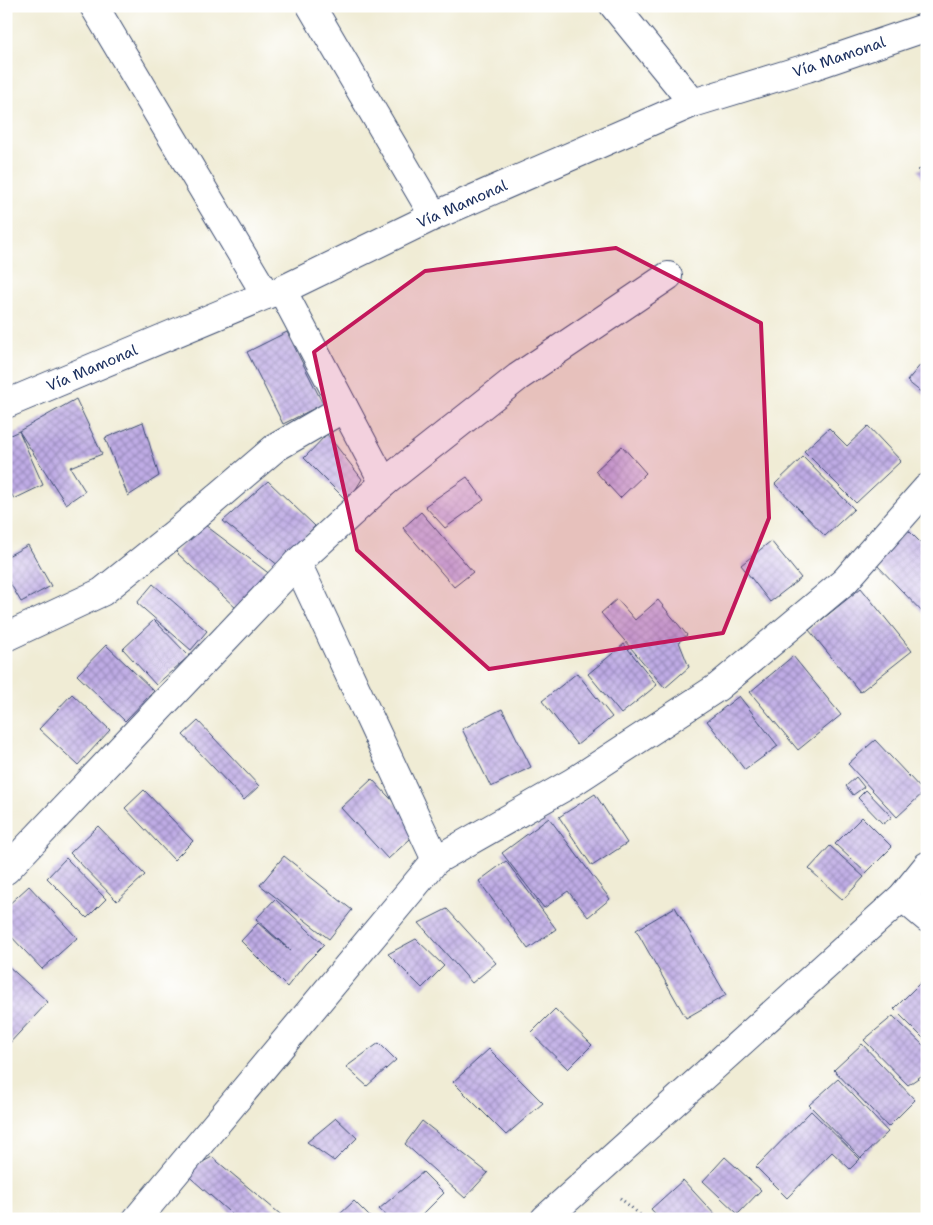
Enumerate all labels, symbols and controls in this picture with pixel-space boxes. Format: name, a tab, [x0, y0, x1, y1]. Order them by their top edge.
street label: Vía Mamonal	[790, 32, 889, 82]
street label: Vía Mamonal	[414, 175, 511, 233]
street label: Vía Mamonal	[43, 340, 141, 396]

